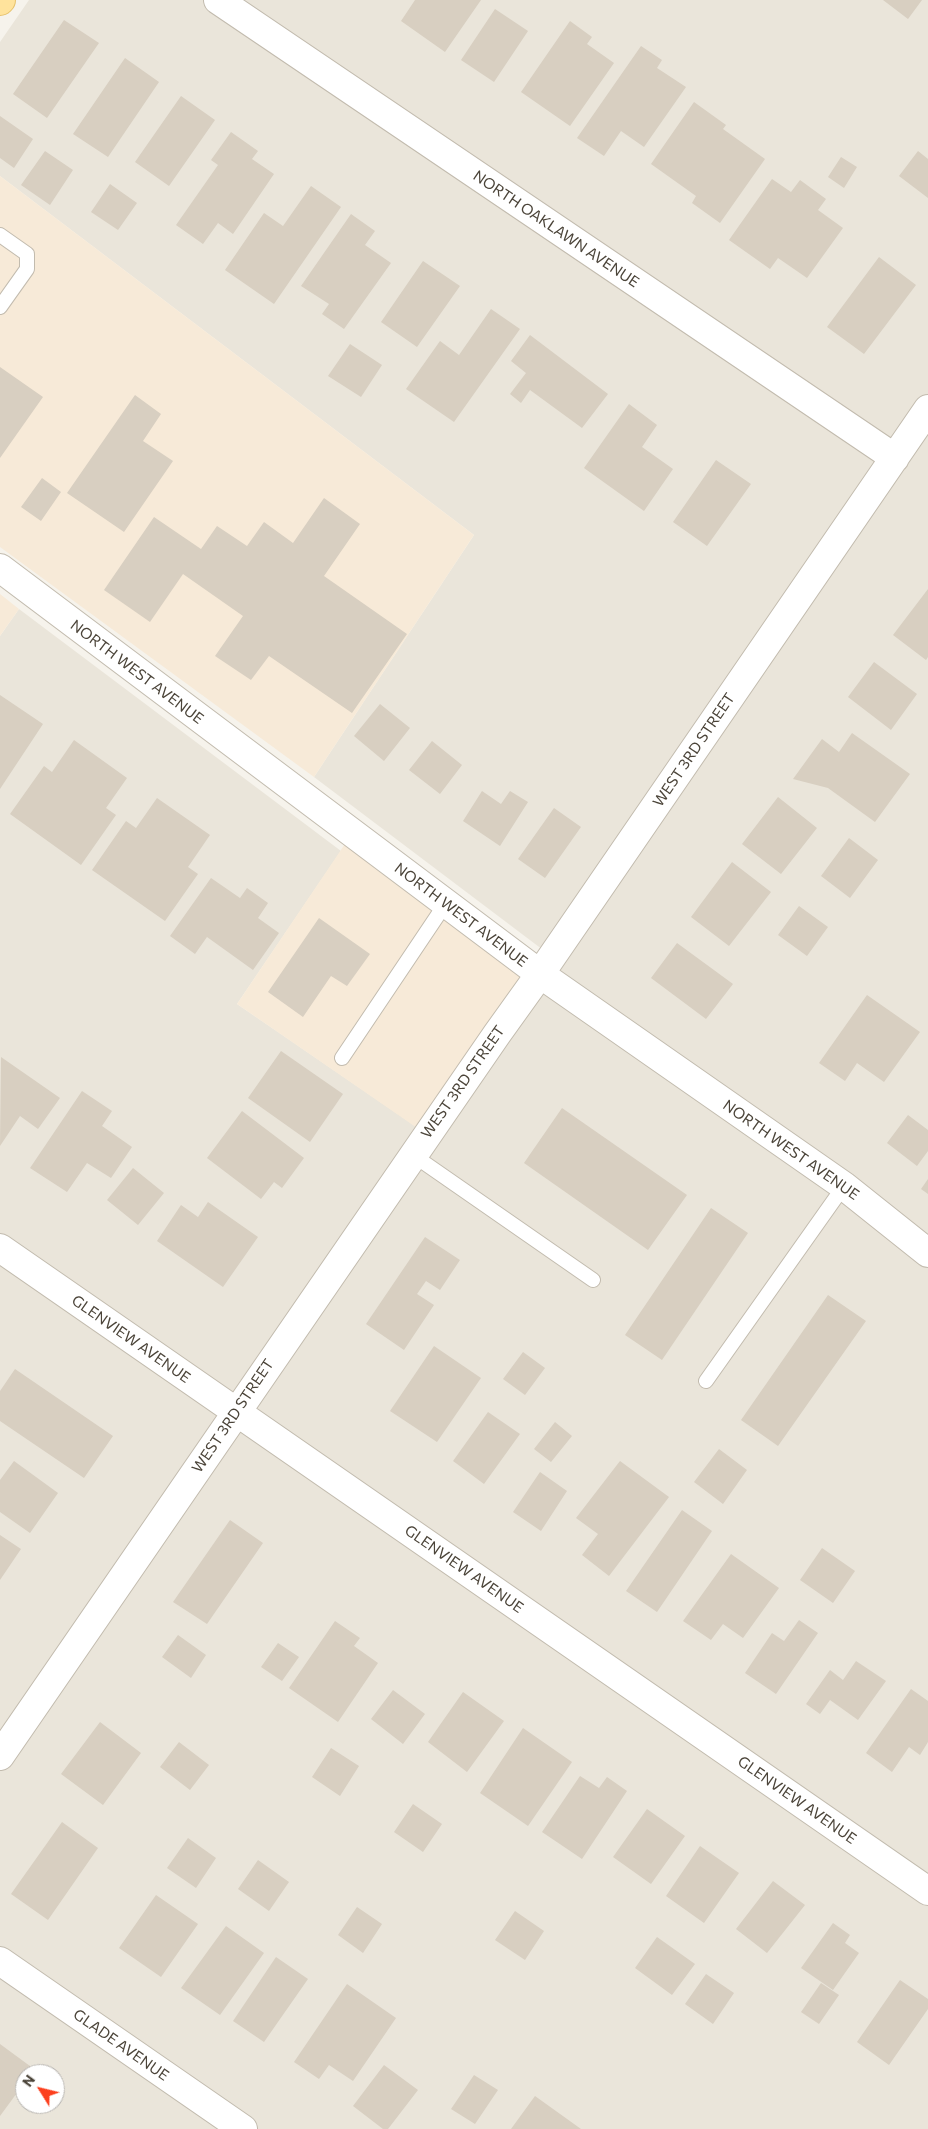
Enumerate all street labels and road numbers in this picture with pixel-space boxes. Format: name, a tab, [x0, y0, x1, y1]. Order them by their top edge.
street label: NORTH OAKLAWN AVENUE	[470, 167, 642, 291]
street label: NORTH WEST AVENUE	[67, 616, 207, 728]
street label: WEST 3RD STREET	[649, 690, 739, 810]
street label: NORTH WEST AVENUE	[391, 859, 531, 971]
street label: WEST 3RD STREET	[417, 1022, 509, 1142]
street label: NORTH WEST AVENUE	[719, 1096, 863, 1204]
street label: GLENVIEW AVENUE	[68, 1291, 194, 1387]
street label: WEST 3RD STREET	[188, 1356, 278, 1476]
street label: GLENVIEW AVENUE	[401, 1521, 527, 1617]
street label: GLENVIEW AVENUE	[734, 1752, 860, 1848]
street label: GLADE AVENUE	[70, 2005, 172, 2085]

